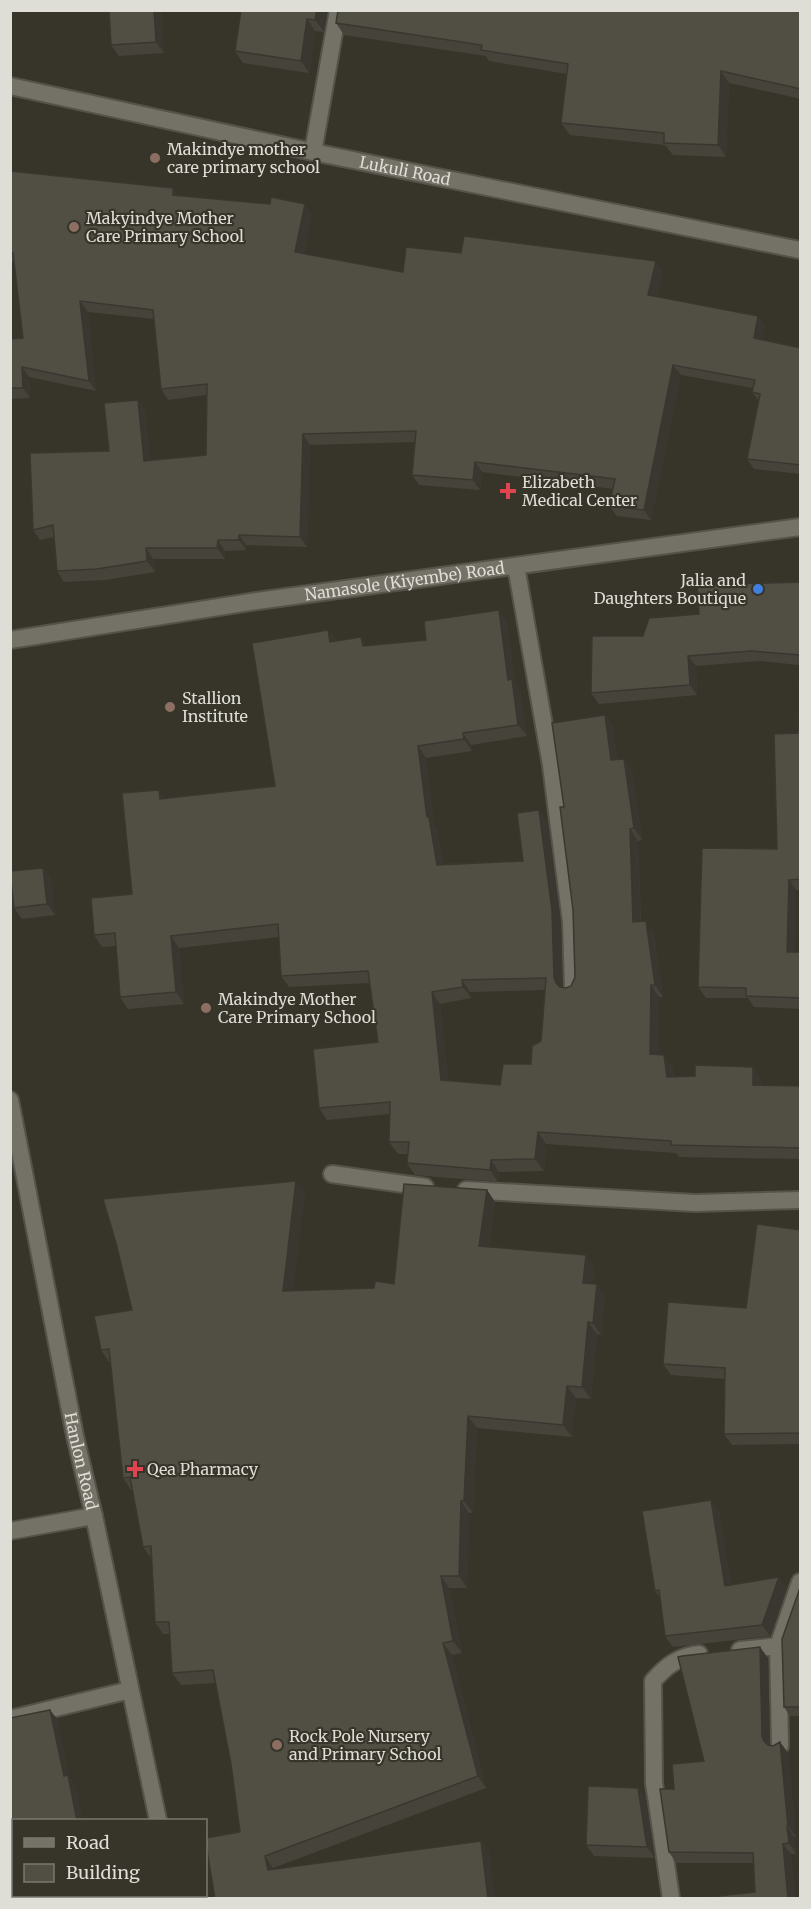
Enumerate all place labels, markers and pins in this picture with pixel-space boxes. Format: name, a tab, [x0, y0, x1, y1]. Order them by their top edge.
place label: Makindye mother care primary school	[167, 139, 320, 177]
marker: Makindye mother care primary school	[148, 151, 162, 165]
place label: Makyindye Mother Care Primary School	[86, 208, 244, 246]
marker: Makyindye Mother Care Primary School	[67, 220, 81, 234]
place label: Elizabeth Medical Center	[522, 472, 637, 510]
marker: Elizabeth Medical Center	[499, 482, 517, 500]
place label: Jalia and Daughters Boutique	[593, 570, 746, 608]
marker: Jalia and Daughters Boutique	[751, 582, 765, 596]
place label: Stallion Institute	[182, 688, 248, 726]
marker: Stallion Institute	[163, 700, 177, 714]
place label: Makindye Mother Care Primary School	[218, 989, 376, 1027]
marker: Makindye Mother Care Primary School	[199, 1001, 213, 1015]
place label: Qea Pharmacy	[147, 1459, 259, 1479]
marker: Qea Pharmacy	[128, 1462, 142, 1476]
place label: Rock Pole Nursery and Primary School	[289, 1726, 441, 1764]
marker: Rock Pole Nursery and Primary School	[270, 1738, 284, 1752]

